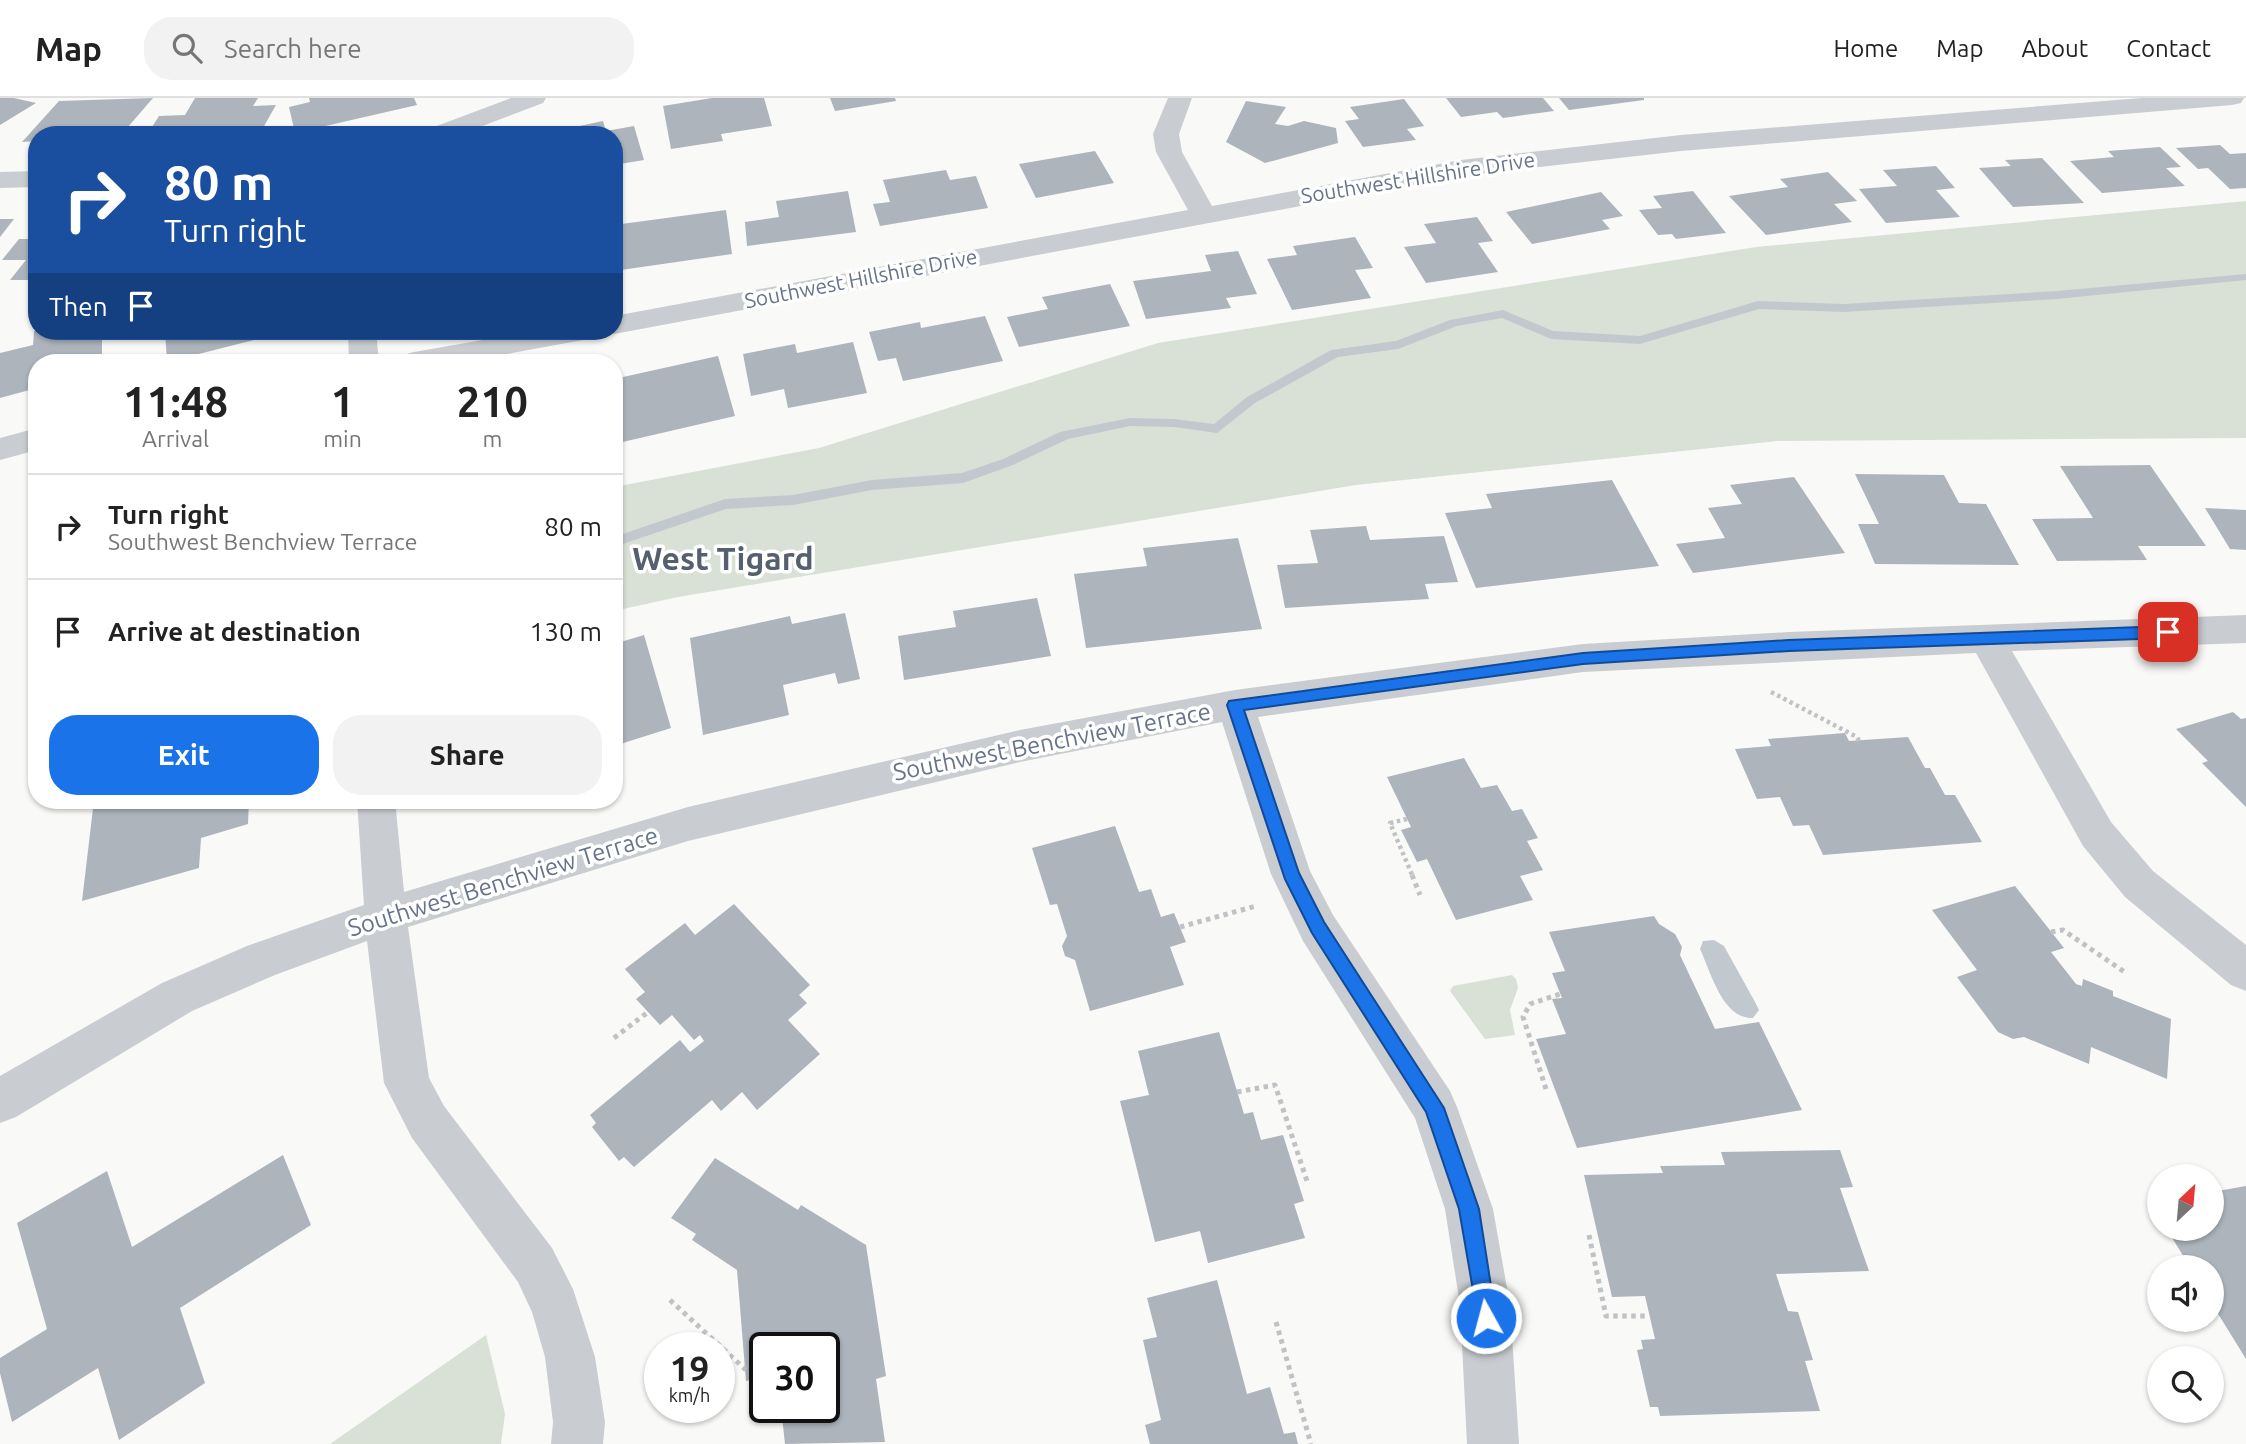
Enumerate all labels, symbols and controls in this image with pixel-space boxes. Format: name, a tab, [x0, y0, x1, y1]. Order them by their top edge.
search box	[144, 17, 634, 80]
icon: search	[168, 29, 206, 67]
text: Map	[35, 30, 102, 67]
text: Search here	[224, 34, 362, 63]
text: Home	[1833, 35, 1898, 62]
text: Map	[1936, 35, 1983, 62]
text: About	[2021, 35, 2088, 62]
text: Contact	[2126, 35, 2211, 62]
street label: Southwest Hillshire Drive	[1299, 147, 1537, 207]
icon: right	[49, 154, 140, 245]
text: 80 m	[164, 154, 273, 209]
text: Turn right	[164, 212, 306, 248]
street label: Southwest Hillshire Drive	[742, 244, 979, 312]
icon: arrive	[122, 287, 160, 325]
text: Then	[49, 292, 108, 321]
text: 11:48	[123, 378, 228, 425]
text: 1	[331, 378, 354, 425]
text: 210	[457, 378, 528, 425]
text: Arrival	[142, 426, 209, 451]
text: min	[323, 426, 362, 451]
text: m	[482, 426, 502, 451]
text: Turn right	[108, 500, 229, 529]
icon: right	[49, 508, 87, 546]
text: 80 m	[544, 512, 602, 541]
text: Southwest Benchview Terrace	[108, 529, 417, 554]
district label: West Tigard	[632, 540, 814, 576]
pin	[2138, 602, 2198, 662]
icon: arrive	[49, 613, 87, 651]
icon: arrive	[2149, 613, 2187, 651]
text: Arrive at destination	[108, 617, 361, 646]
text: 130 m	[530, 617, 602, 646]
street label: Southwest Benchview Terrace	[891, 697, 1213, 786]
button: Exit	[49, 715, 319, 795]
button: Share	[333, 715, 602, 795]
street label: Southwest Benchview Terrace	[345, 821, 661, 942]
north arrow	[2147, 1164, 2224, 1241]
map controls	[2147, 1164, 2224, 1423]
button: sound	[2147, 1255, 2224, 1332]
position arrow	[1449, 1281, 1523, 1355]
speed limit sign: 30	[749, 1332, 840, 1423]
button: search	[2147, 1346, 2224, 1423]
text: 19	[670, 1348, 709, 1388]
text: km/h	[669, 1385, 710, 1405]

